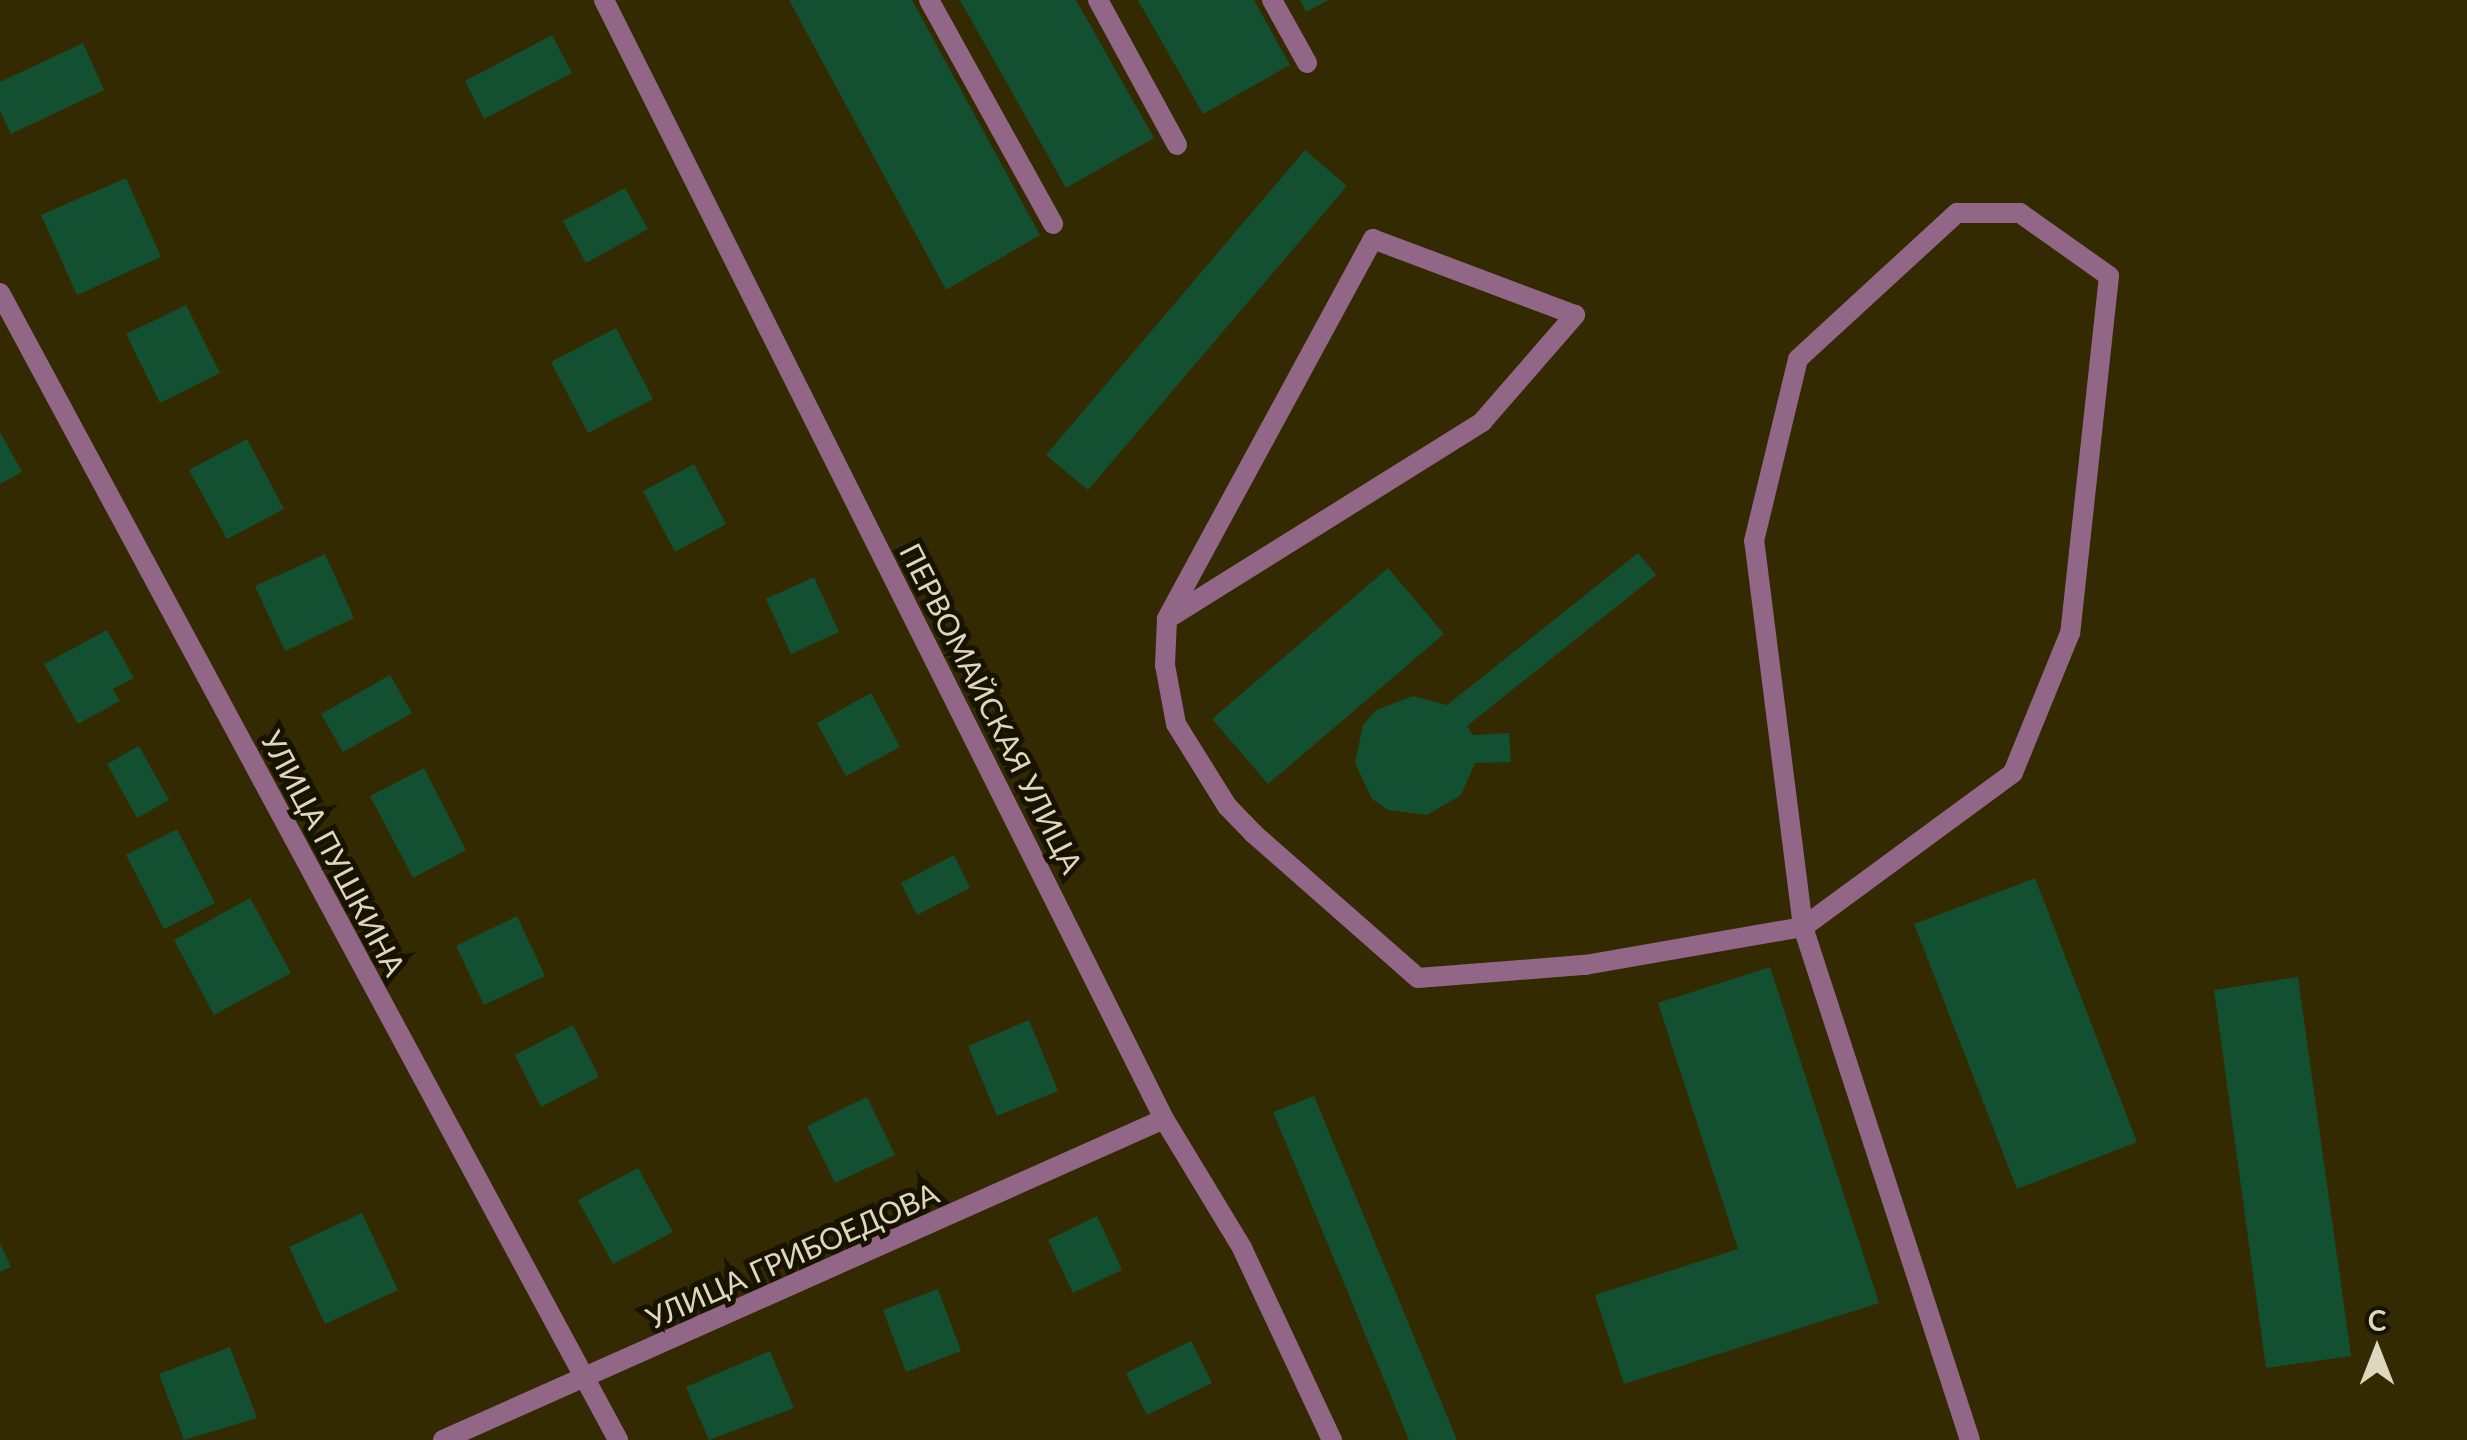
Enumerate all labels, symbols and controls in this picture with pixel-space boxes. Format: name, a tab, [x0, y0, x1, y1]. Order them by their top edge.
street label: ПЕРВОМАЙСКАЯ УЛИЦА	[893, 537, 1091, 879]
street label: УЛИЦА ПУШКИНА	[254, 724, 414, 982]
street label: УЛИЦА ГРИБОЕДОВА	[640, 1174, 944, 1336]
north arrow	[2327, 1300, 2427, 1400]
text: С	[2368, 1303, 2386, 1337]

